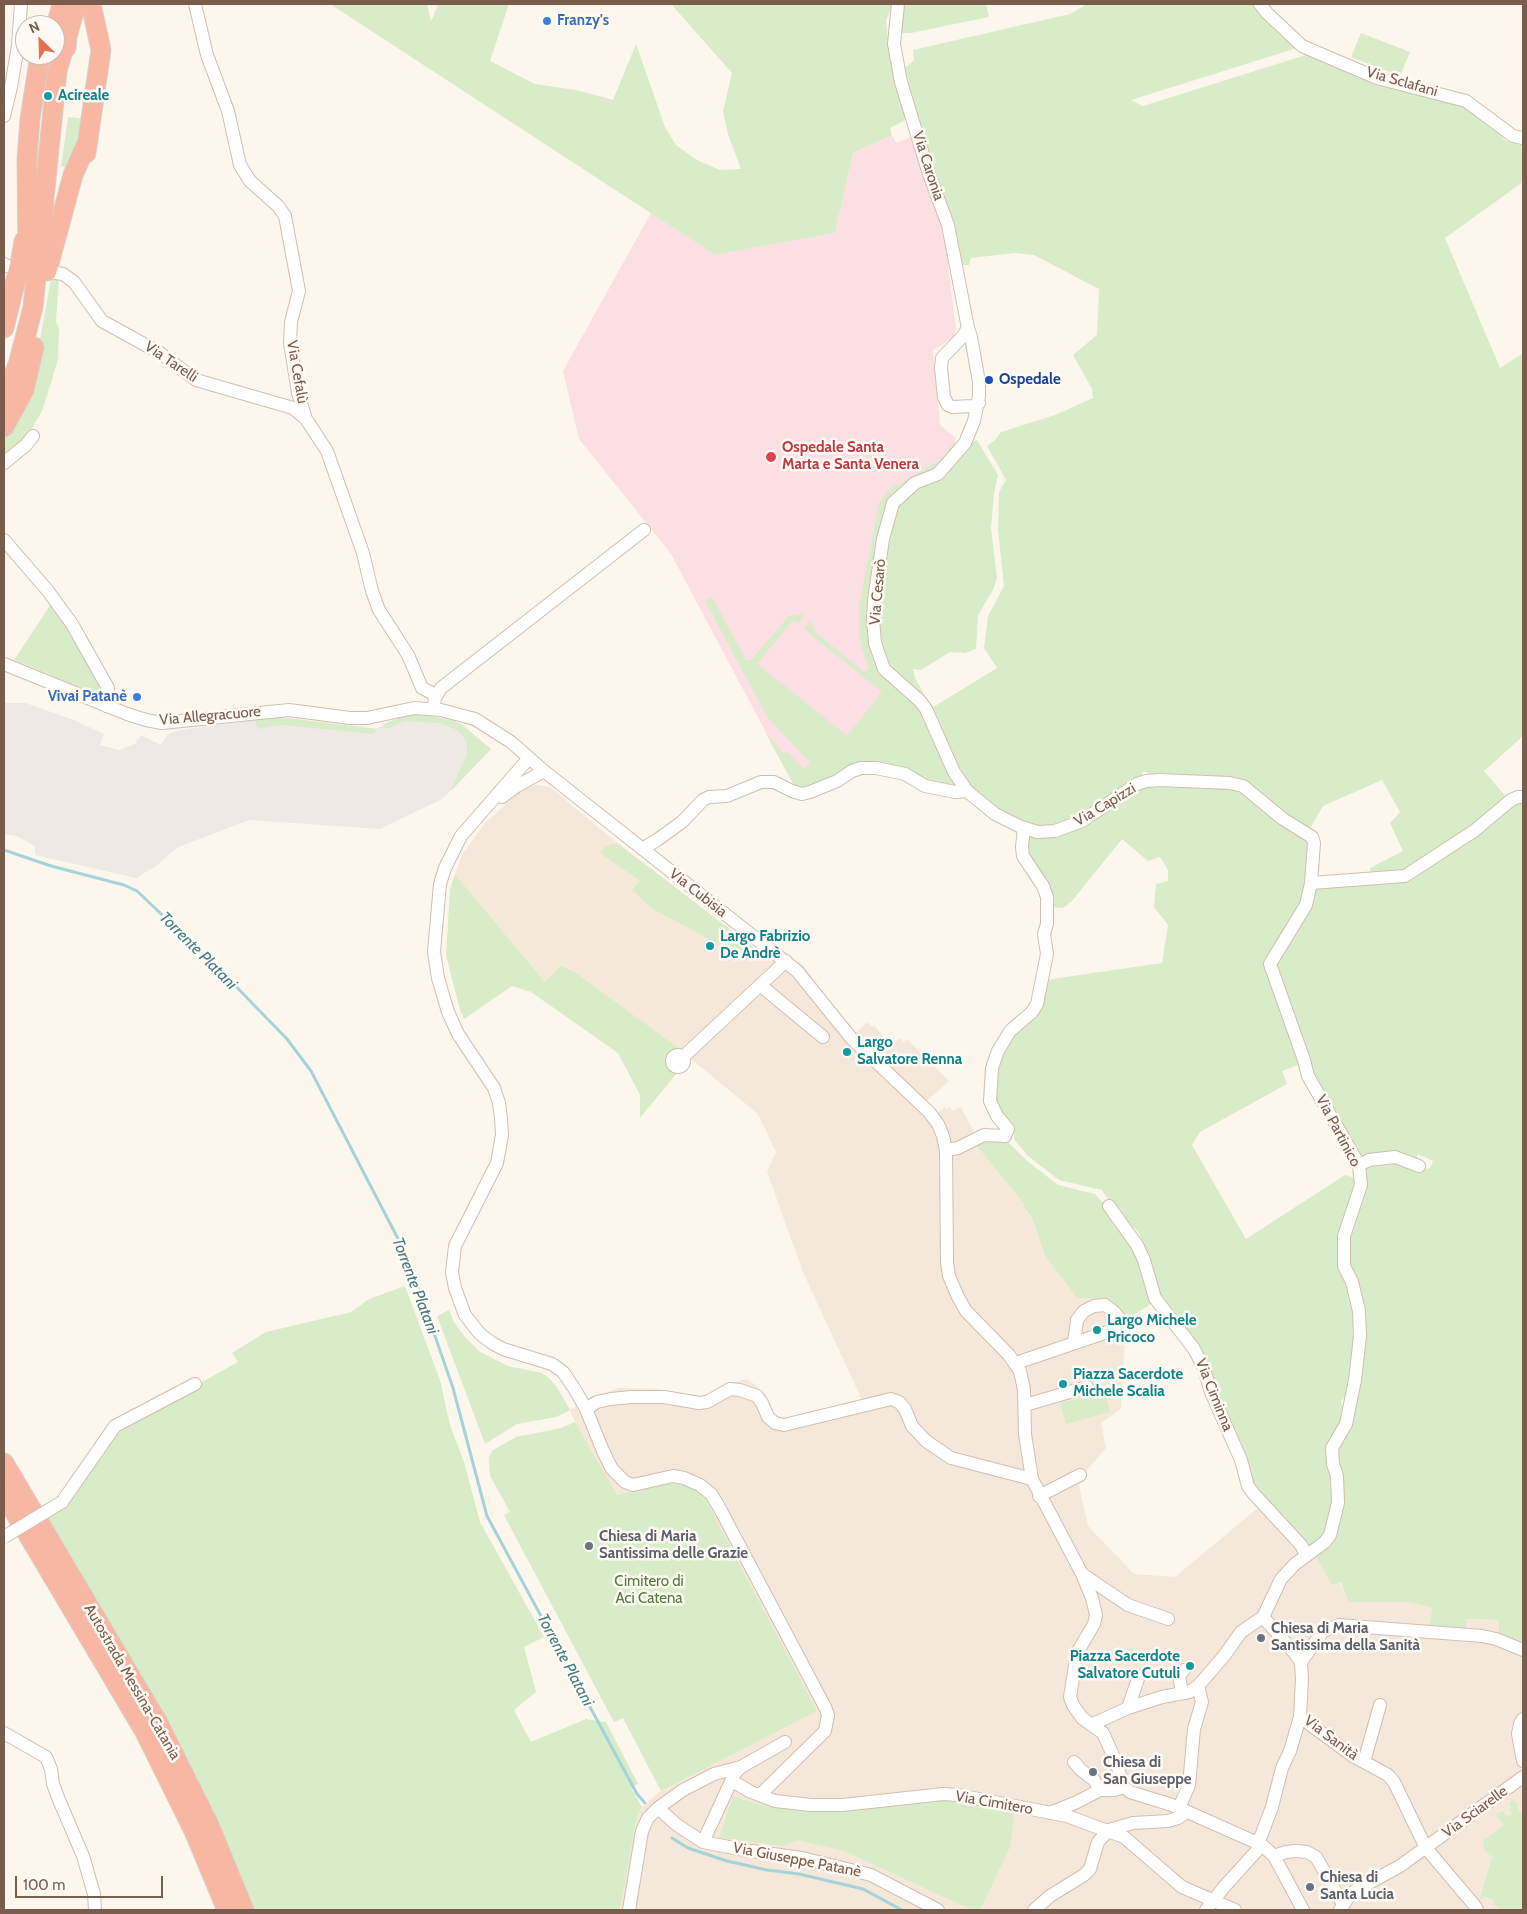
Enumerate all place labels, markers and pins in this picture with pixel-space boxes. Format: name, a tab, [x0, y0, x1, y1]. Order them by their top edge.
place label: Franzy's	[557, 12, 609, 30]
marker: Franzy's	[541, 15, 553, 27]
place label: Acireale	[58, 87, 109, 105]
marker: Acireale	[42, 90, 54, 102]
place label: Ospedale	[999, 371, 1061, 389]
marker: Ospedale	[983, 374, 995, 386]
place label: Ospedale Santa Marta e Santa Venera	[782, 439, 919, 474]
marker: Ospedale Santa Marta e Santa Venera	[764, 450, 778, 464]
place label: Vivai Patanè	[48, 688, 127, 706]
marker: Vivai Patanè	[131, 691, 143, 703]
place label: Largo Fabrizio De Andrè	[720, 928, 810, 963]
marker: Largo Fabrizio De Andrè	[704, 940, 716, 952]
place label: Largo Salvatore Renna	[857, 1034, 962, 1069]
marker: Largo Salvatore Renna	[841, 1046, 853, 1058]
place label: Largo Michele Pricoco	[1107, 1312, 1197, 1347]
marker: Largo Michele Pricoco	[1091, 1324, 1103, 1336]
place label: Piazza Sacerdote Michele Scalia	[1073, 1366, 1183, 1401]
marker: Piazza Sacerdote Michele Scalia	[1057, 1378, 1069, 1390]
place label: Chiesa di Maria Santissima delle Grazie	[599, 1528, 748, 1563]
marker: Chiesa di Maria Santissima delle Grazie	[583, 1540, 595, 1552]
place label: Chiesa di Maria Santissima della Sanità	[1271, 1620, 1420, 1655]
marker: Chiesa di Maria Santissima della Sanità	[1255, 1632, 1267, 1644]
place label: Piazza Sacerdote Salvatore Cutuli	[1070, 1648, 1180, 1683]
marker: Piazza Sacerdote Salvatore Cutuli	[1184, 1660, 1196, 1672]
place label: Chiesa di San Giuseppe	[1103, 1754, 1192, 1789]
marker: Chiesa di San Giuseppe	[1087, 1766, 1099, 1778]
place label: Chiesa di Santa Lucia	[1320, 1869, 1394, 1904]
marker: Chiesa di Santa Lucia	[1304, 1881, 1316, 1893]

